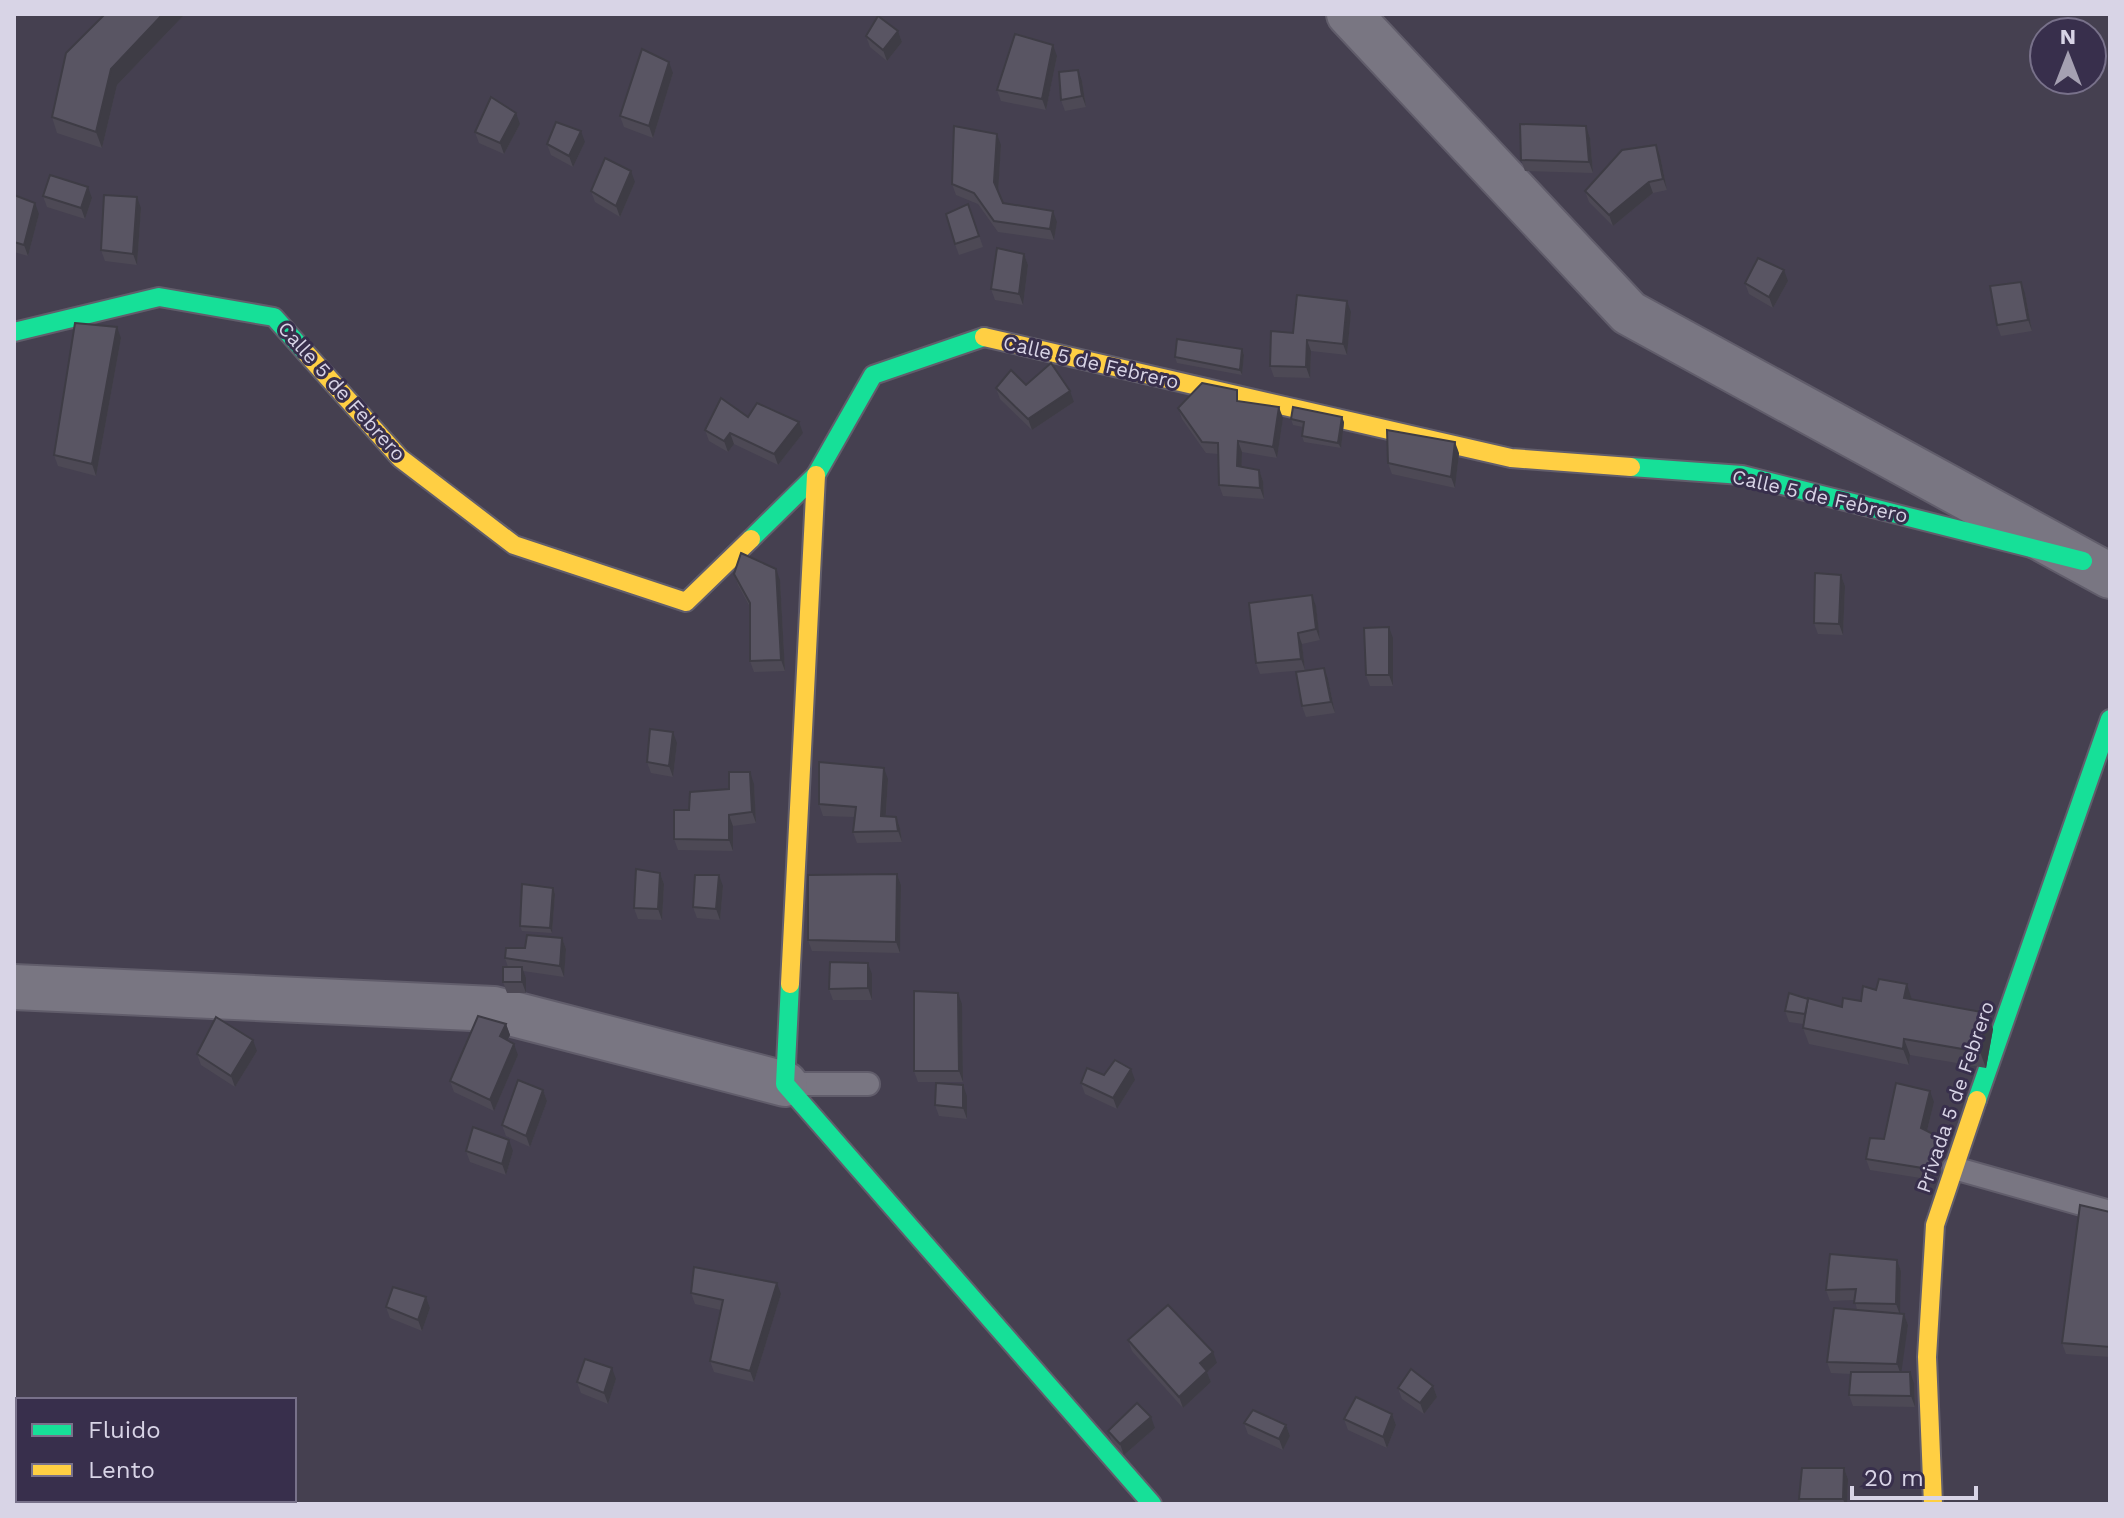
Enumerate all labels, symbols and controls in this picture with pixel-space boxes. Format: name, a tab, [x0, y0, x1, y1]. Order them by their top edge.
north arrow	[2028, 16, 2108, 96]
text: N	[2060, 24, 2076, 49]
street label: Calle 5 de Febrero	[273, 316, 411, 466]
street label: Calle 5 de Febrero	[1001, 330, 1181, 394]
street label: Calle 5 de Febrero	[1730, 464, 1910, 528]
street label: Privada 5 de Febrero	[1911, 998, 1999, 1196]
legend	[16, 1398, 296, 1502]
text: Fluido	[88, 1416, 161, 1444]
scale bar	[1852, 1450, 1976, 1500]
text: Lento	[88, 1456, 155, 1484]
text: 20 m	[1864, 1464, 1924, 1492]

